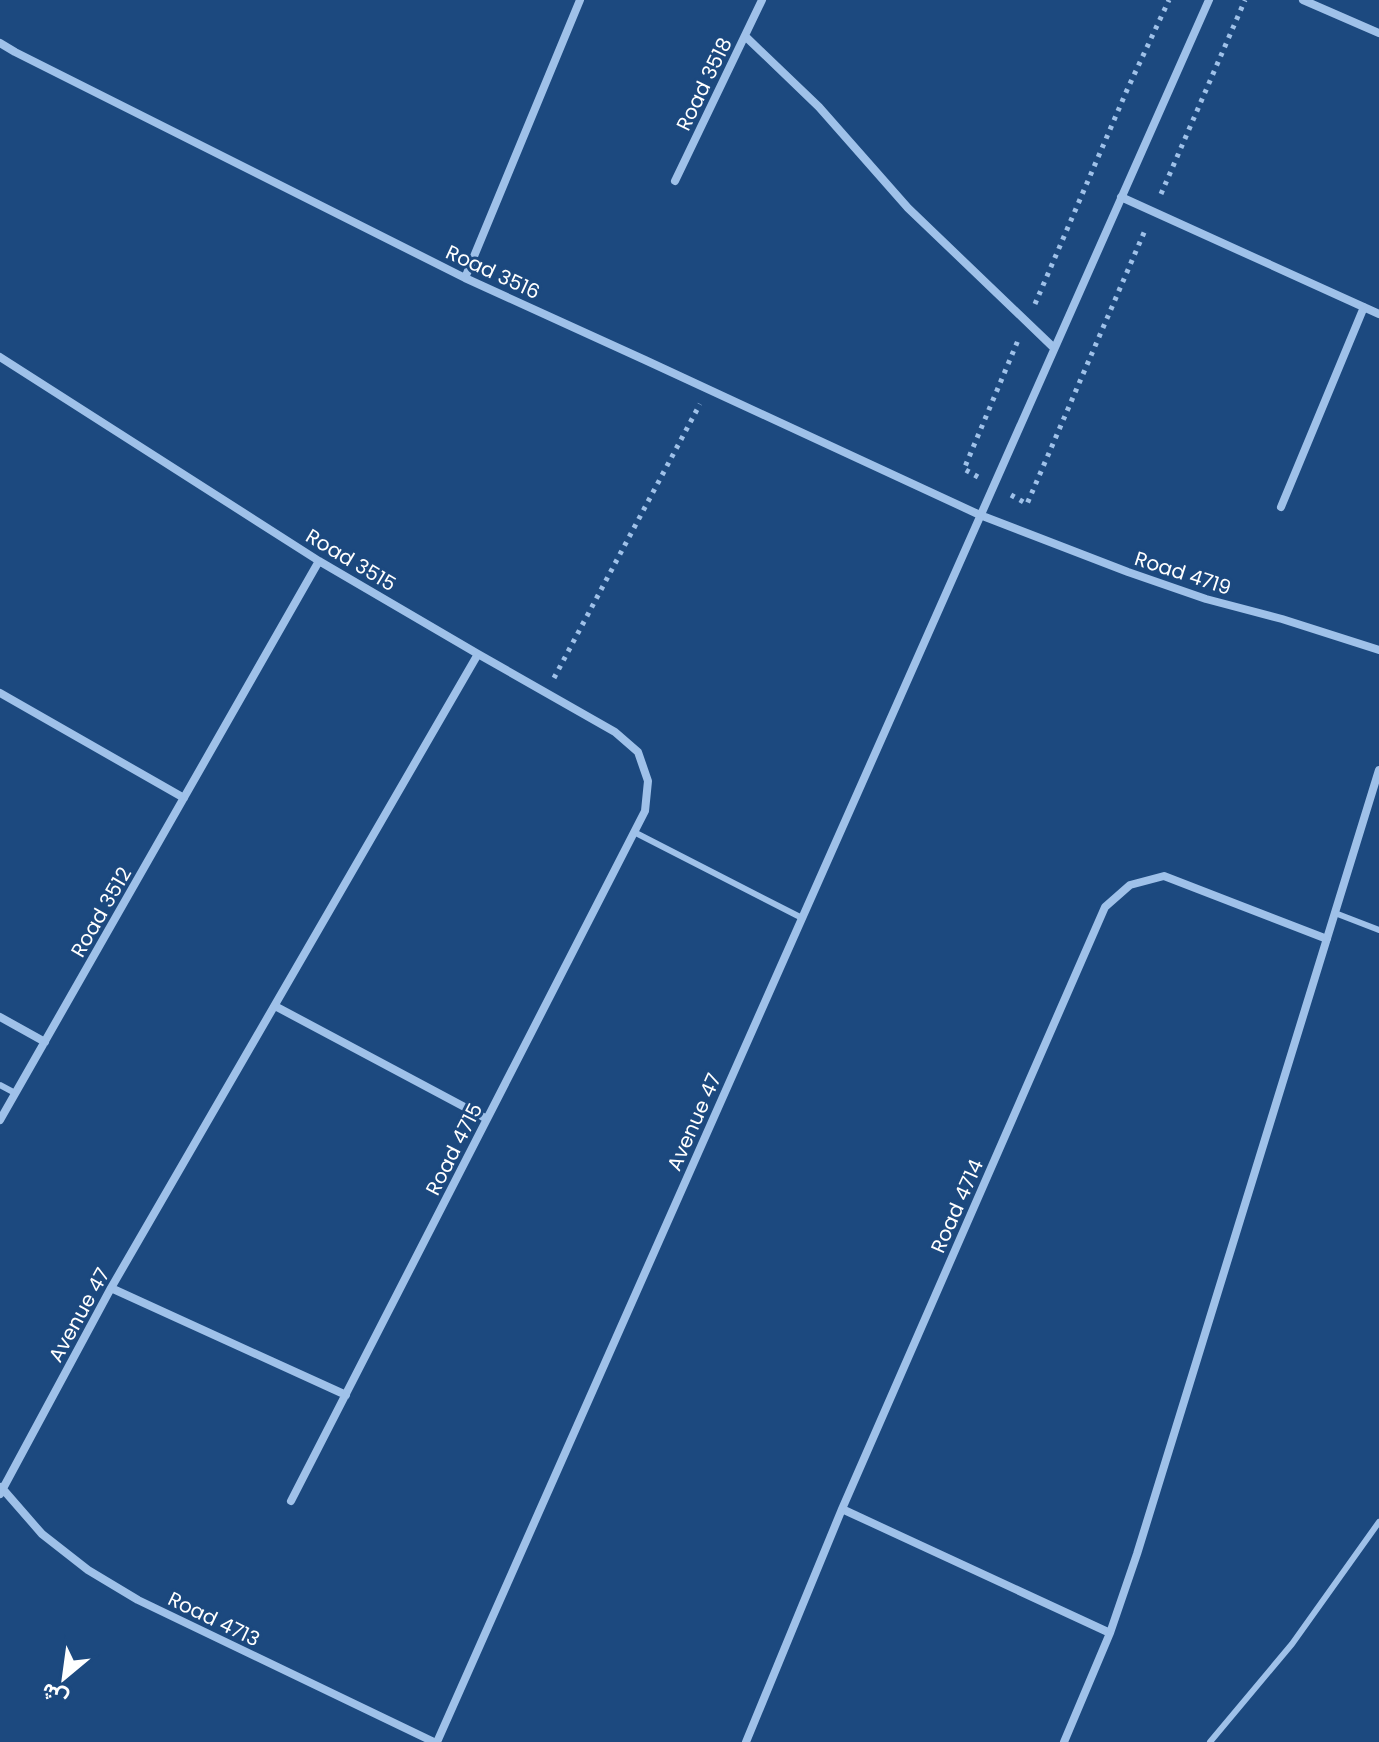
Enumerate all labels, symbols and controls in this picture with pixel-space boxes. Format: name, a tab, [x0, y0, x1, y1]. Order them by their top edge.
street label: Road 3518	[669, 33, 739, 135]
street label: Road 3516	[441, 238, 545, 306]
street label: Road 3515	[301, 522, 401, 598]
street label: Road 4719	[1131, 544, 1235, 602]
street label: Road 3512	[64, 862, 138, 962]
street label: Avenue 47	[660, 1069, 728, 1175]
street label: Road 4715	[419, 1098, 489, 1200]
street label: Road 4714	[924, 1155, 990, 1257]
street label: Avenue 47	[42, 1263, 116, 1367]
street label: Road 4713	[163, 1585, 265, 1653]
north arrow	[24, 1638, 104, 1718]
text: ش	[35, 1675, 74, 1715]

